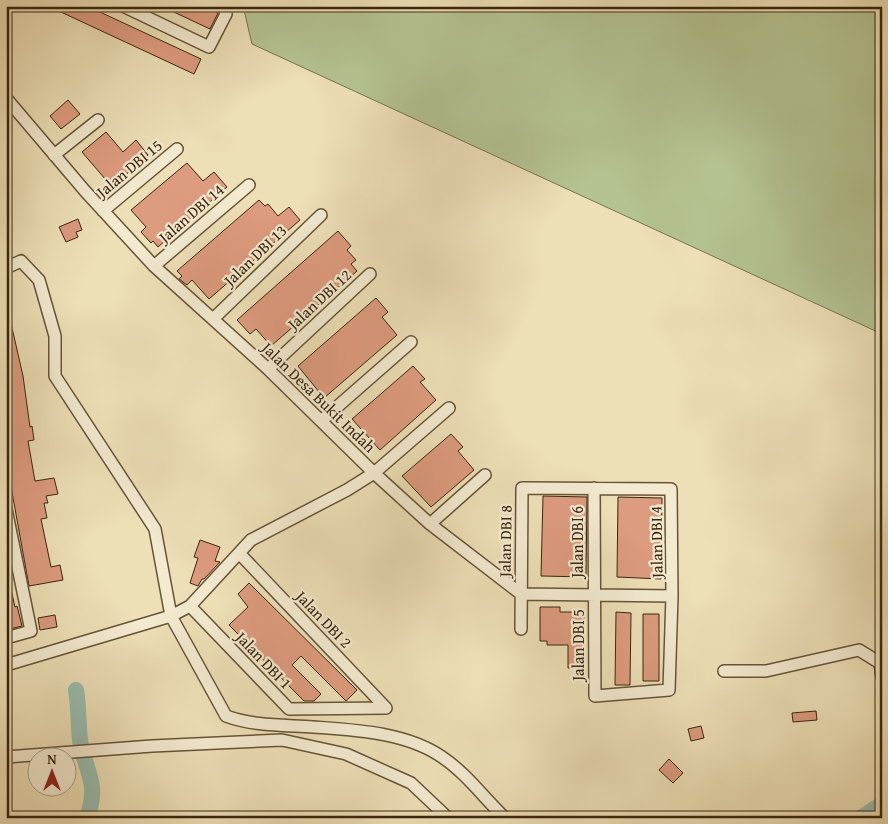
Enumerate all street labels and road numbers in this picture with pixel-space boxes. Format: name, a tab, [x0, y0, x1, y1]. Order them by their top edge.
street label: Jalan DBI 15	[89, 133, 167, 204]
street label: Jalan DBI 14	[152, 178, 229, 250]
street label: Jalan DBI 13	[217, 219, 292, 293]
street label: Jalan DBI 12	[280, 263, 356, 336]
street label: Jalan Desa Bukit Indah	[255, 335, 381, 458]
street label: Jalan DBI 8	[492, 504, 518, 579]
street label: Jalan DBI 4	[643, 505, 669, 580]
street label: Jalan DBI 6	[565, 506, 589, 580]
street label: Jalan DBI 2	[289, 583, 358, 653]
street label: Jalan DBI 5	[566, 609, 590, 683]
street label: Jalan DBI 1	[229, 624, 298, 694]

